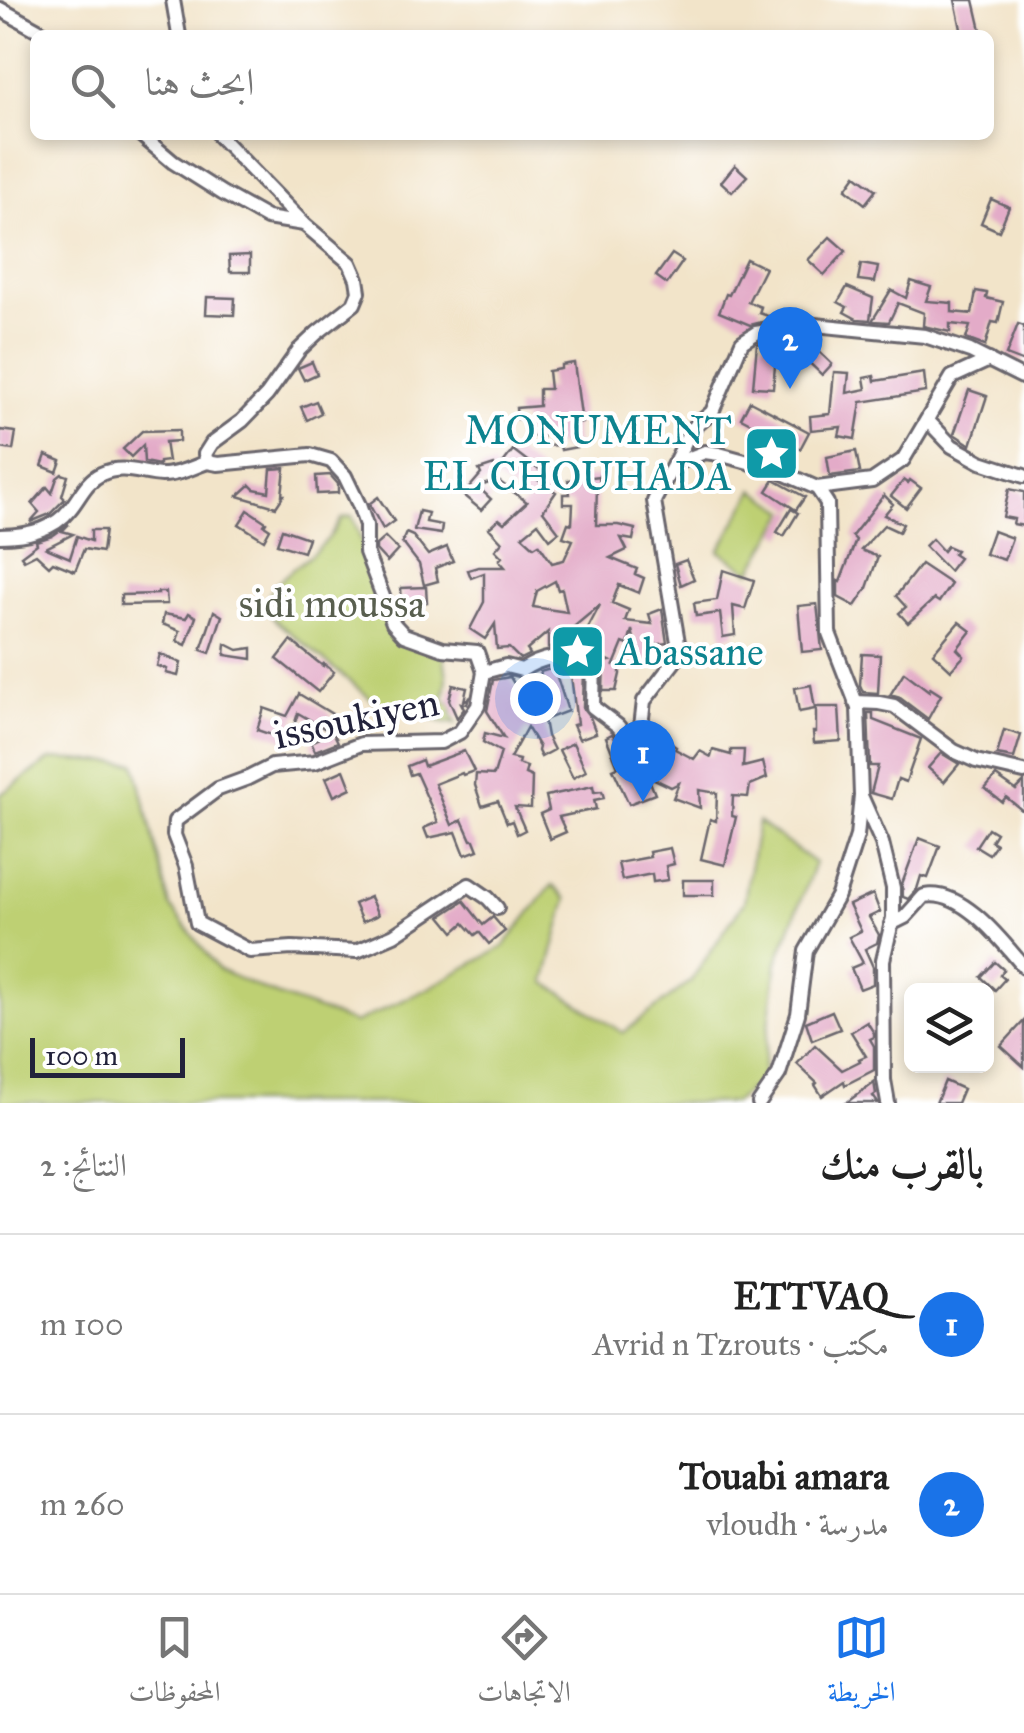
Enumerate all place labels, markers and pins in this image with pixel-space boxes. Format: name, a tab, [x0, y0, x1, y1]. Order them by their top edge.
pin: 2	[758, 306, 822, 389]
place label: MONUMENT EL CHOUHADA	[423, 406, 732, 501]
place icon: MONUMENT EL CHOUHADA	[741, 423, 801, 483]
place icon: Abassane	[547, 621, 607, 681]
place label: Abassane	[614, 627, 764, 676]
pin: 1	[610, 720, 676, 802]

